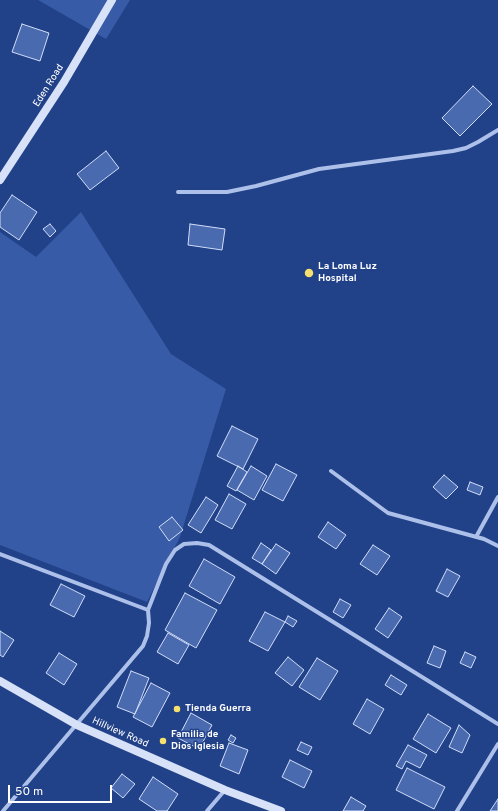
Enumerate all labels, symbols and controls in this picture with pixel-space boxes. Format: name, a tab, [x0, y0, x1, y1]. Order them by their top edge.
street label: Eden Road	[31, 63, 67, 109]
place label: La Loma Luz Hospital	[318, 261, 377, 284]
marker: La Loma Luz Hospital	[303, 267, 315, 279]
place label: Tienda Guerra	[185, 703, 251, 715]
marker: Tienda Guerra	[172, 704, 182, 714]
street label: Hillview Road	[90, 715, 150, 751]
place label: Familia de Dios Iglesia	[171, 729, 224, 752]
marker: Familia de Dios Iglesia	[158, 736, 168, 746]
scale bar	[10, 777, 114, 803]
text: 50 m	[15, 784, 43, 800]

